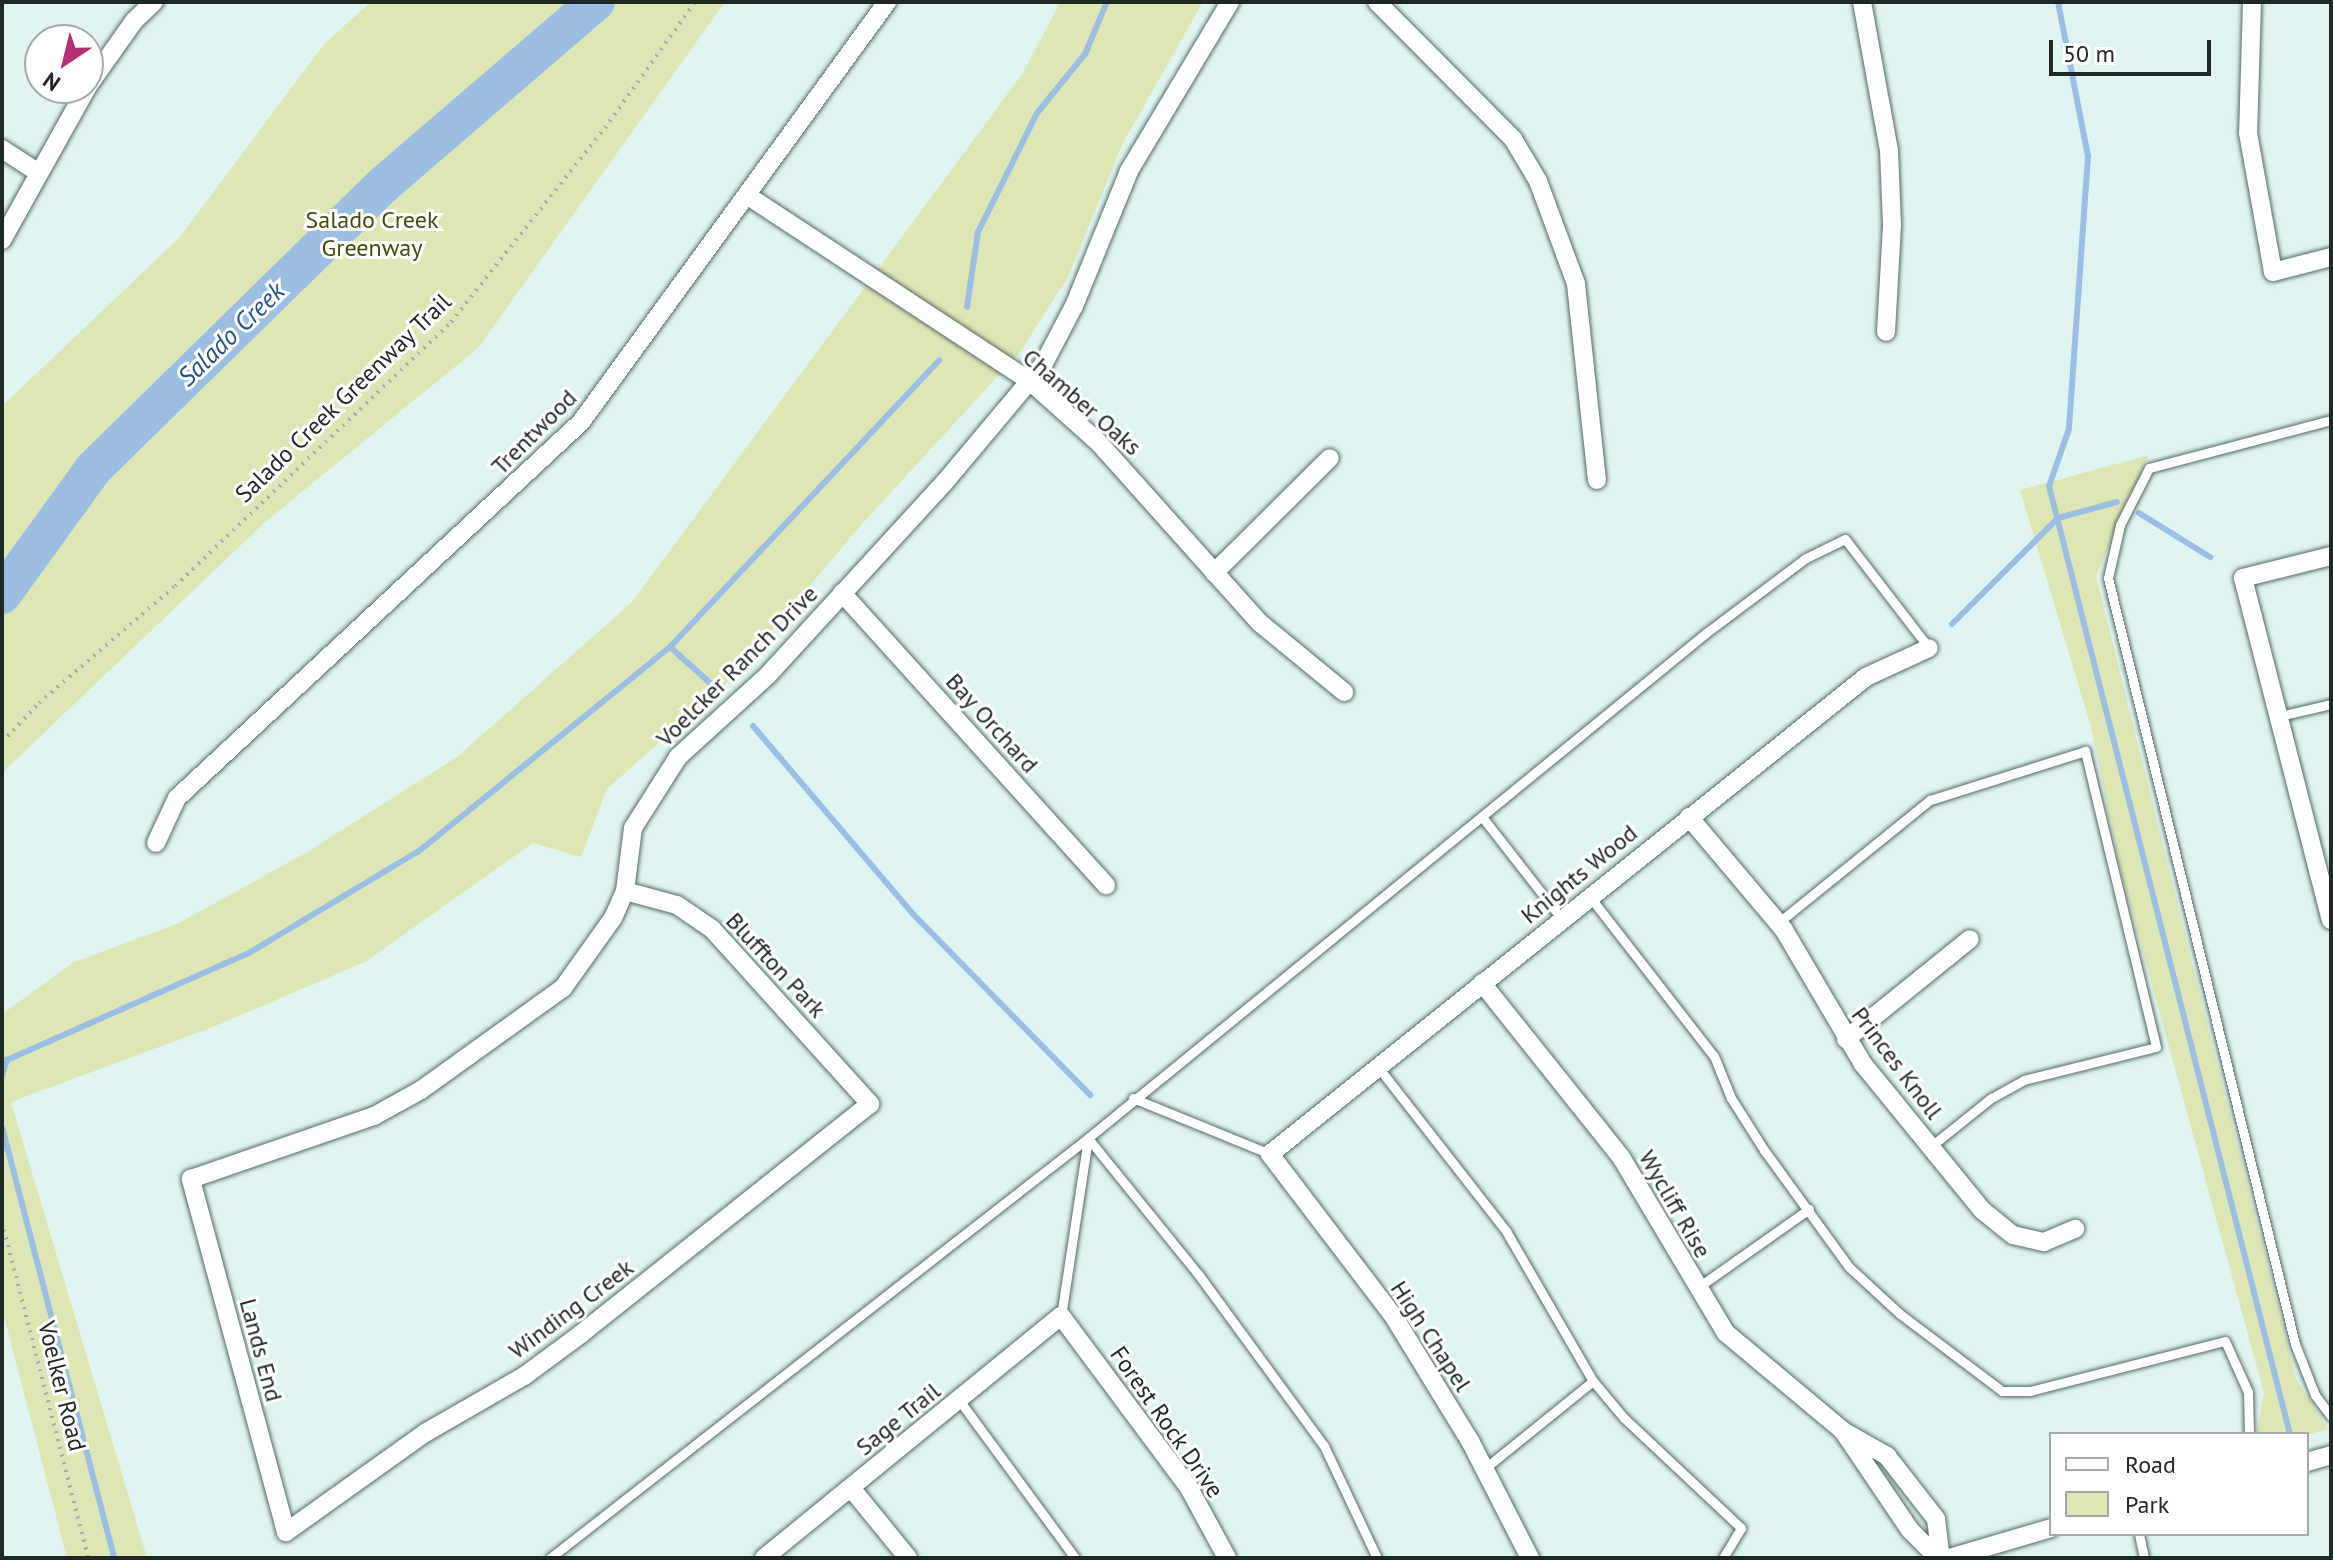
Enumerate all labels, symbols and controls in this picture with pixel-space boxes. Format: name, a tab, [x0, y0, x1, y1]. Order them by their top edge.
north arrow	[24, 24, 104, 104]
scale bar	[2053, 24, 2215, 74]
text: 50 m	[2063, 38, 2115, 69]
text: N	[37, 66, 65, 98]
park label: Salado Creek Greenway	[306, 206, 438, 262]
water label: Salado Creek	[171, 275, 291, 393]
street label: Salado Creek Greenway Trail	[228, 287, 458, 509]
street label: Chamber Oaks	[1017, 343, 1147, 461]
street label: Trentwood	[485, 383, 583, 481]
street label: Voelcker Ranch Drive	[650, 579, 824, 753]
street label: Bay Orchard	[939, 667, 1045, 779]
street label: Knights Wood	[1515, 818, 1643, 930]
street label: Bluffton Park	[720, 906, 832, 1024]
street label: Princes Knoll	[1845, 1001, 1949, 1125]
street label: Wycliff Rise	[1633, 1145, 1717, 1263]
street label: Winding Creek	[503, 1253, 639, 1365]
street label: High Chapel	[1385, 1275, 1477, 1397]
street label: Lands End	[233, 1295, 289, 1405]
street label: Voelker Road	[32, 1318, 92, 1454]
street label: Forest Rock Drive	[1104, 1341, 1230, 1503]
street label: Sage Trail	[850, 1376, 946, 1462]
legend	[2049, 1432, 2309, 1536]
text: Road	[2125, 1449, 2176, 1480]
text: Park	[2125, 1489, 2169, 1520]

